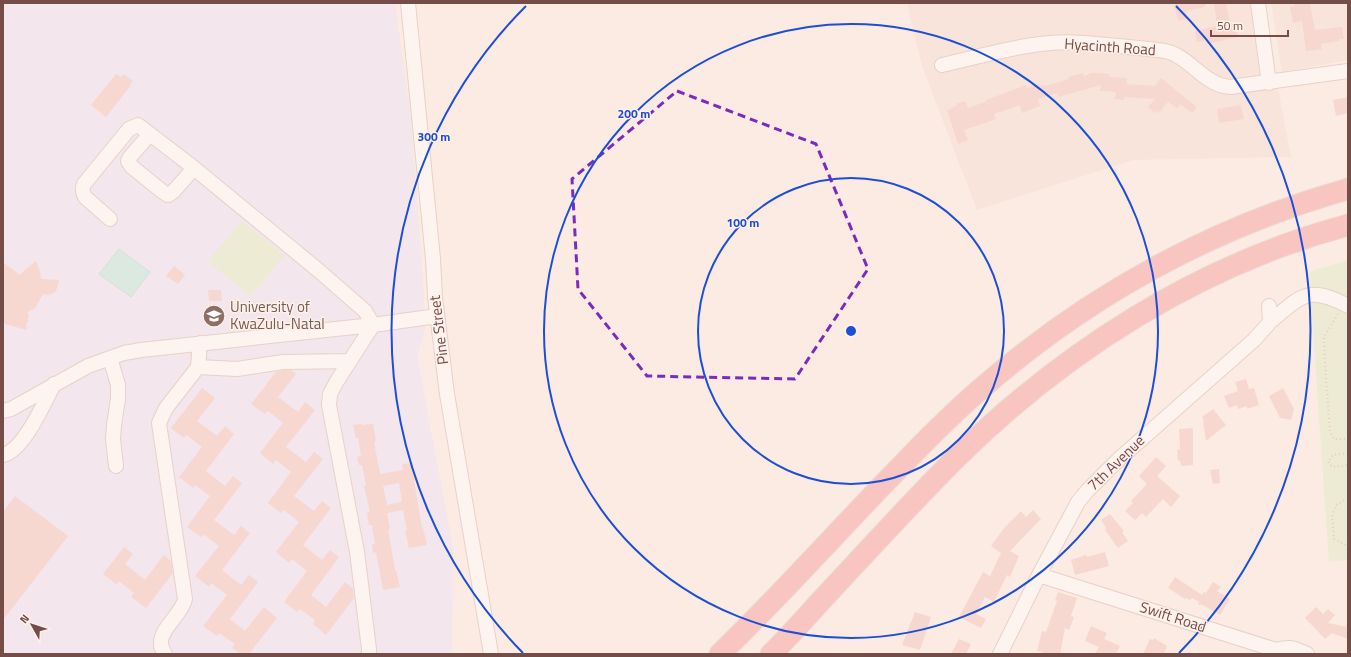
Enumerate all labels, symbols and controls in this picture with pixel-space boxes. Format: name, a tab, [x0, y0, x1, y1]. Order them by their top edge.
scale bar	[1211, 12, 1288, 38]
text: 50 m	[1217, 16, 1243, 35]
street label: Hyacinth Road	[1064, 32, 1157, 61]
text: 200 m	[618, 104, 650, 123]
text: 300 m	[418, 127, 450, 146]
text: 100 m	[727, 213, 759, 232]
street label: Pine Street	[423, 293, 454, 366]
place label: University of KwaZulu-Natal	[230, 295, 325, 335]
school or university icon: University of KwaZulu-Natal	[201, 303, 227, 329]
centre of rings	[844, 324, 858, 338]
street label: 7th Avenue	[1082, 429, 1150, 496]
street label: Swift Road	[1137, 595, 1209, 638]
north arrow	[12, 605, 52, 645]
text: N	[16, 611, 33, 627]

